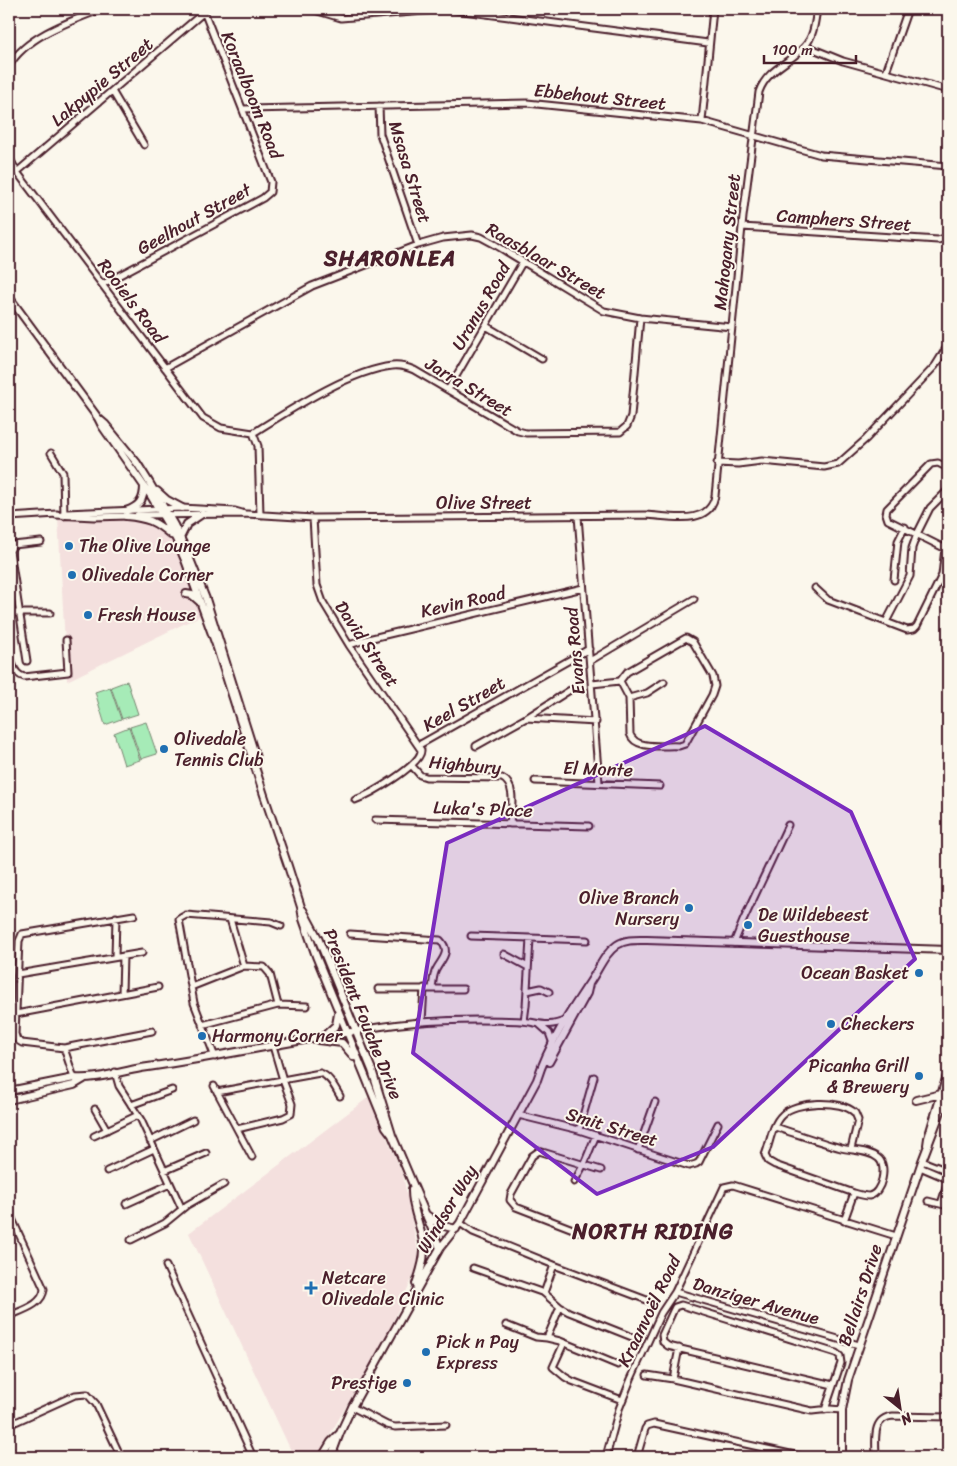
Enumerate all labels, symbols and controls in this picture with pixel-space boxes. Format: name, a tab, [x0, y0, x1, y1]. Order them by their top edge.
street label: Koraalboom Road	[212, 26, 293, 165]
street label: Lakpypie Street	[43, 29, 161, 135]
scale bar	[764, 32, 857, 64]
text: 100 m	[772, 37, 813, 63]
street label: Ebbehout Street	[532, 74, 668, 120]
street label: Msasa Street	[379, 117, 441, 227]
street label: Mahogany Street	[704, 172, 750, 312]
street label: Geelhout Street	[131, 174, 258, 264]
street label: Camphers Street	[776, 199, 913, 241]
street label: Raasblaar Street	[480, 214, 612, 309]
district label: SHARONLEA	[323, 239, 456, 278]
street label: Rooiels Road	[89, 251, 176, 352]
street label: Uranus Road	[443, 254, 520, 356]
street label: Jarra Street	[418, 348, 519, 426]
street label: Olive Street	[436, 487, 532, 519]
place label: The Olive Lounge	[79, 530, 211, 562]
marker: The Olive Lounge	[63, 540, 75, 552]
place label: Olivedale Corner	[82, 559, 214, 591]
marker: Olivedale Corner	[66, 569, 78, 581]
street label: Kevin Road	[417, 576, 510, 627]
street label: David Street	[326, 594, 408, 694]
place label: Fresh House	[98, 599, 196, 631]
street label: Evans Road	[555, 604, 595, 696]
marker: Fresh House	[82, 609, 94, 621]
street label: Keel Street	[416, 667, 512, 741]
place label: Olivedale Tennis Club	[174, 723, 264, 776]
marker: Olivedale Tennis Club	[158, 743, 170, 755]
street label: Highbury	[428, 746, 503, 784]
street label: El Monte	[563, 752, 633, 786]
street label: Luka's Place	[433, 791, 533, 827]
place label: Olive Branch Nursery	[579, 882, 680, 935]
place label: De Wildebeest Guesthouse	[758, 899, 869, 952]
marker: Olive Branch Nursery	[683, 902, 695, 914]
marker: De Wildebeest Guesthouse	[742, 919, 754, 931]
street label: President Fouche Drive	[314, 923, 412, 1105]
place label: Ocean Basket	[801, 957, 909, 989]
marker: Ocean Basket	[913, 967, 925, 979]
place label: Checkers	[841, 1008, 915, 1040]
marker: Checkers	[825, 1018, 837, 1030]
place label: Harmony Corner	[212, 1020, 343, 1052]
marker: Harmony Corner	[196, 1030, 208, 1042]
place label: Picanha Grill & Brewery	[808, 1050, 910, 1103]
marker: Picanha Grill & Brewery	[913, 1070, 925, 1082]
street label: Smit Street	[562, 1098, 662, 1156]
street label: Windsor Way	[408, 1158, 487, 1260]
district label: NORTH RIDING	[571, 1212, 734, 1251]
street label: Bellairs Drive	[828, 1240, 892, 1350]
street label: Kraanvoël Road	[608, 1248, 691, 1372]
place label: Netcare Olivedale Clinic	[322, 1262, 444, 1315]
street label: Danziger Avenue	[689, 1268, 823, 1334]
marker: Netcare Olivedale Clinic	[304, 1281, 318, 1295]
place label: Pick n Pay Express	[436, 1326, 520, 1379]
marker: Pick n Pay Express	[420, 1346, 432, 1358]
place label: Prestige	[331, 1367, 397, 1399]
marker: Prestige	[401, 1377, 413, 1389]
north arrow	[874, 1384, 924, 1434]
text: N	[896, 1405, 918, 1432]

